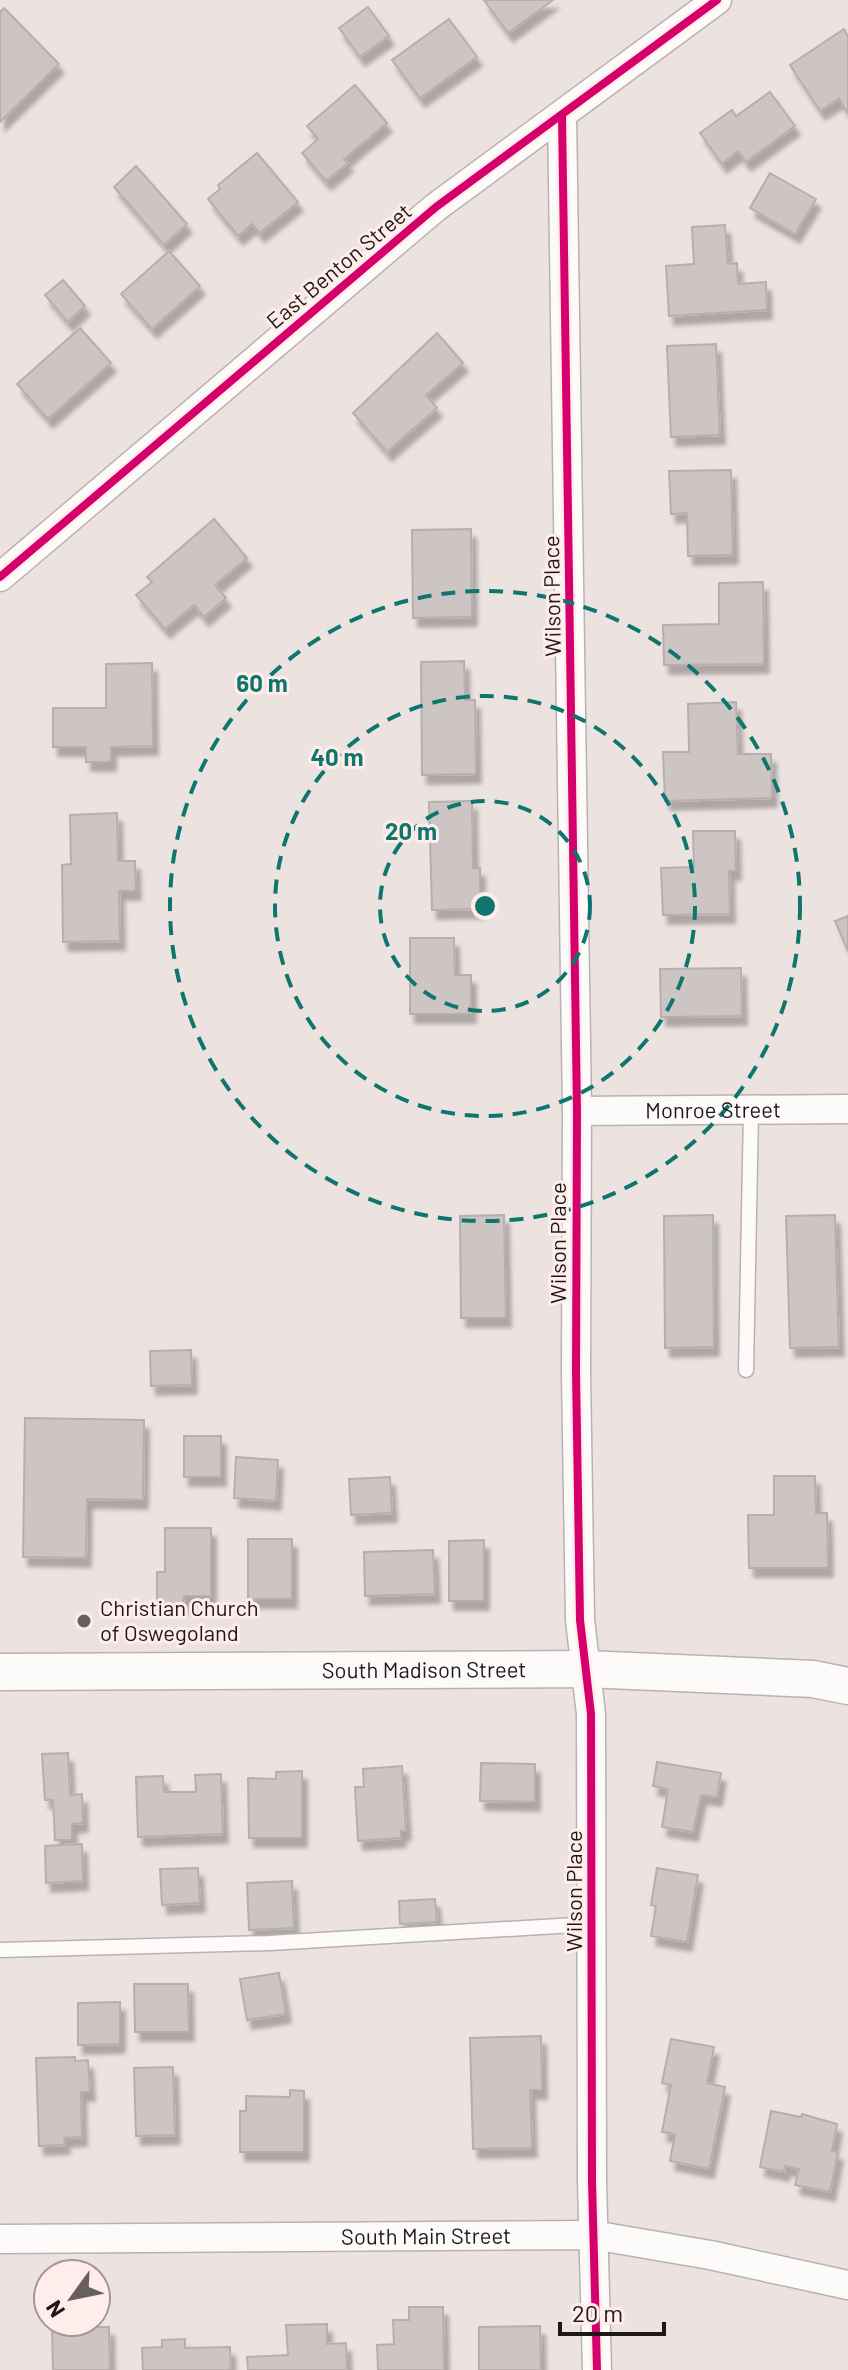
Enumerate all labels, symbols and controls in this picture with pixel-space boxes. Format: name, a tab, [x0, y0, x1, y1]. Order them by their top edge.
street label: East Benton Street	[261, 197, 416, 333]
street label: Wilson Place	[537, 535, 565, 657]
text: 60 m	[236, 668, 288, 697]
text: 40 m	[310, 742, 364, 771]
text: 20 m	[385, 816, 437, 845]
centre of rings	[471, 892, 499, 920]
street label: Monroe Street	[645, 1095, 781, 1122]
street label: Wilson Place	[544, 1182, 570, 1304]
place label: Christian Church of Oswegoland	[100, 1594, 259, 1645]
marker: Christian Church of Oswegoland	[75, 1612, 93, 1630]
street label: South Madison Street	[322, 1655, 526, 1682]
street label: Wilson Place	[560, 1830, 586, 1952]
street label: South Main Street	[341, 2222, 511, 2249]
north arrow	[32, 2258, 112, 2338]
scale bar	[560, 2286, 664, 2336]
text: N	[39, 2296, 69, 2323]
text: 20 m	[572, 2298, 623, 2327]

